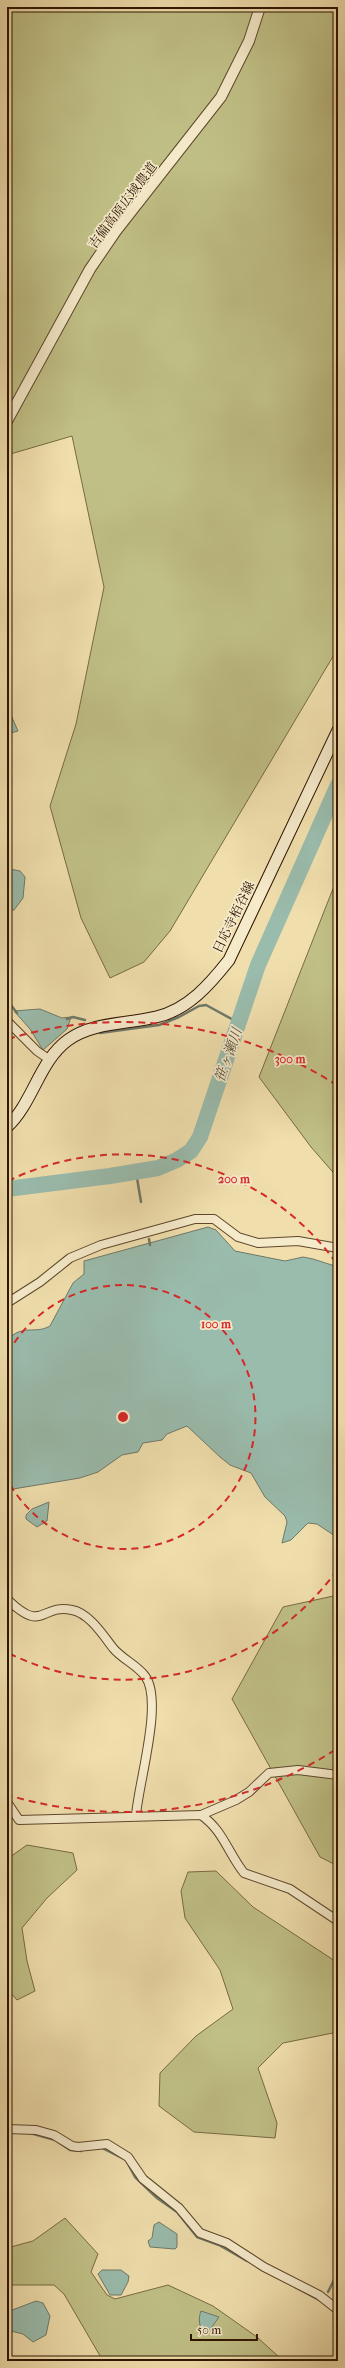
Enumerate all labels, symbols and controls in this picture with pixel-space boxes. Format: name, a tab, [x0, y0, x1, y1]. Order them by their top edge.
street label: 吉備高原広域農道	[85, 159, 160, 251]
street label: 日応寺栢谷線	[210, 879, 257, 956]
water label: 笹ヶ瀬川	[211, 1024, 246, 1084]
text: 300 m	[275, 1052, 306, 1067]
text: 200 m	[218, 1172, 251, 1186]
text: 100 m	[201, 1317, 232, 1331]
centre of rings	[116, 1410, 130, 1424]
scale bar	[191, 2316, 257, 2342]
text: 50 m	[197, 2323, 221, 2337]

